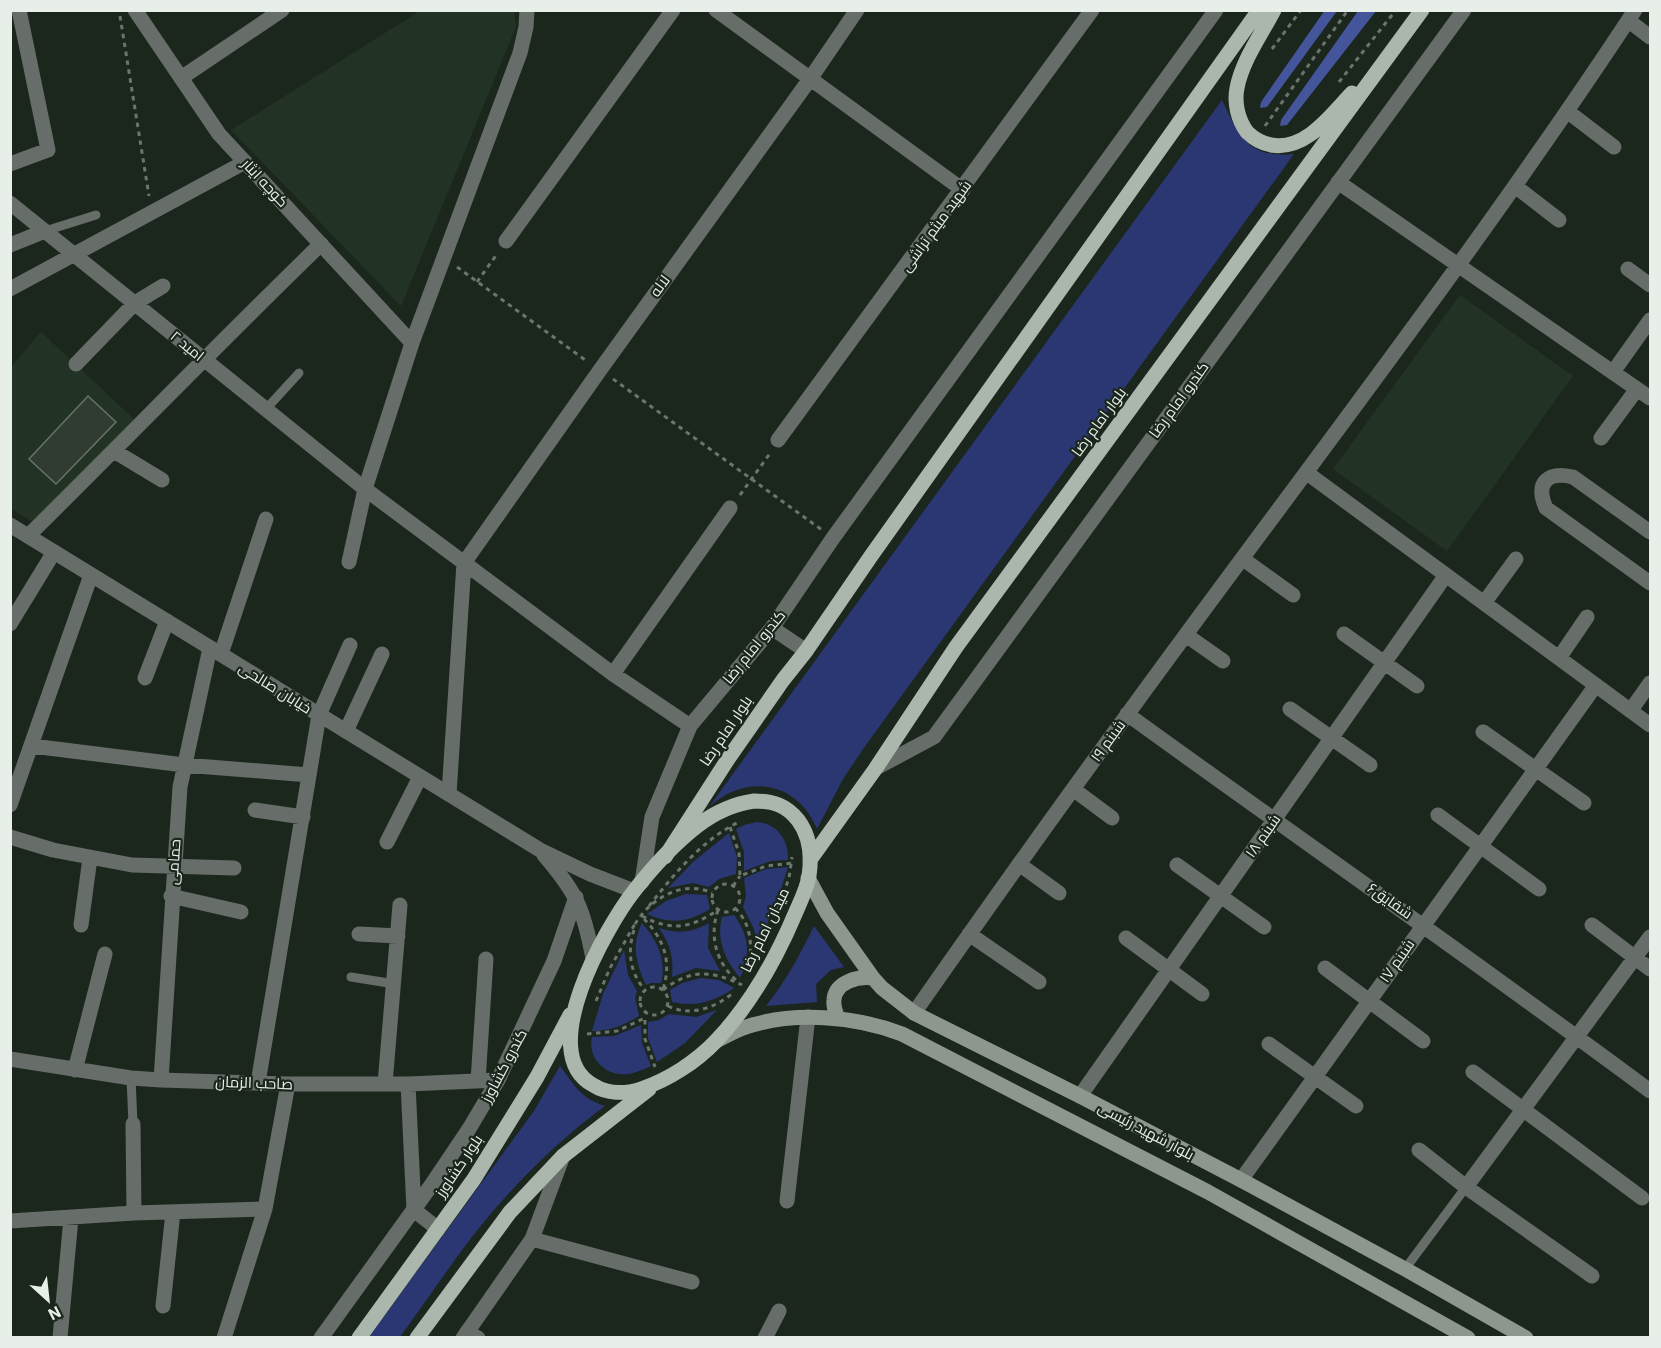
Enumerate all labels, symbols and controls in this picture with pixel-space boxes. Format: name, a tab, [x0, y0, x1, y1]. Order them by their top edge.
street label: کوچه ایثار	[237, 154, 292, 212]
street label: شهید میثم تراشی	[897, 177, 976, 276]
street label: لاله	[646, 272, 674, 300]
street label: امید ۲	[167, 327, 207, 365]
street label: کندرو امام رضا	[1145, 358, 1213, 442]
street label: بلوار امام رضا	[1068, 384, 1131, 461]
street label: کندرو امام رضا	[719, 607, 790, 688]
street label: خیابان صالحی	[235, 659, 315, 718]
street label: بلوار امام رضا	[696, 692, 757, 770]
street label: شبنم ۱۹	[1087, 717, 1130, 766]
street label: شبنم ۱۸	[1242, 811, 1285, 862]
street label: حمامی	[163, 839, 186, 886]
street label: شقایق۶	[1363, 879, 1416, 924]
street label: میدان امام رضا	[737, 885, 794, 976]
street label: شبنم ۱۷	[1376, 936, 1419, 987]
street label: کندرو کشاورز	[477, 1026, 531, 1107]
street label: صاحب الزمان	[215, 1073, 293, 1094]
street label: بلوار شهید رئیسی	[1095, 1098, 1197, 1165]
street label: بلوار کشاورز	[431, 1131, 487, 1202]
north arrow	[18, 1270, 78, 1330]
text: N	[45, 1302, 64, 1324]

